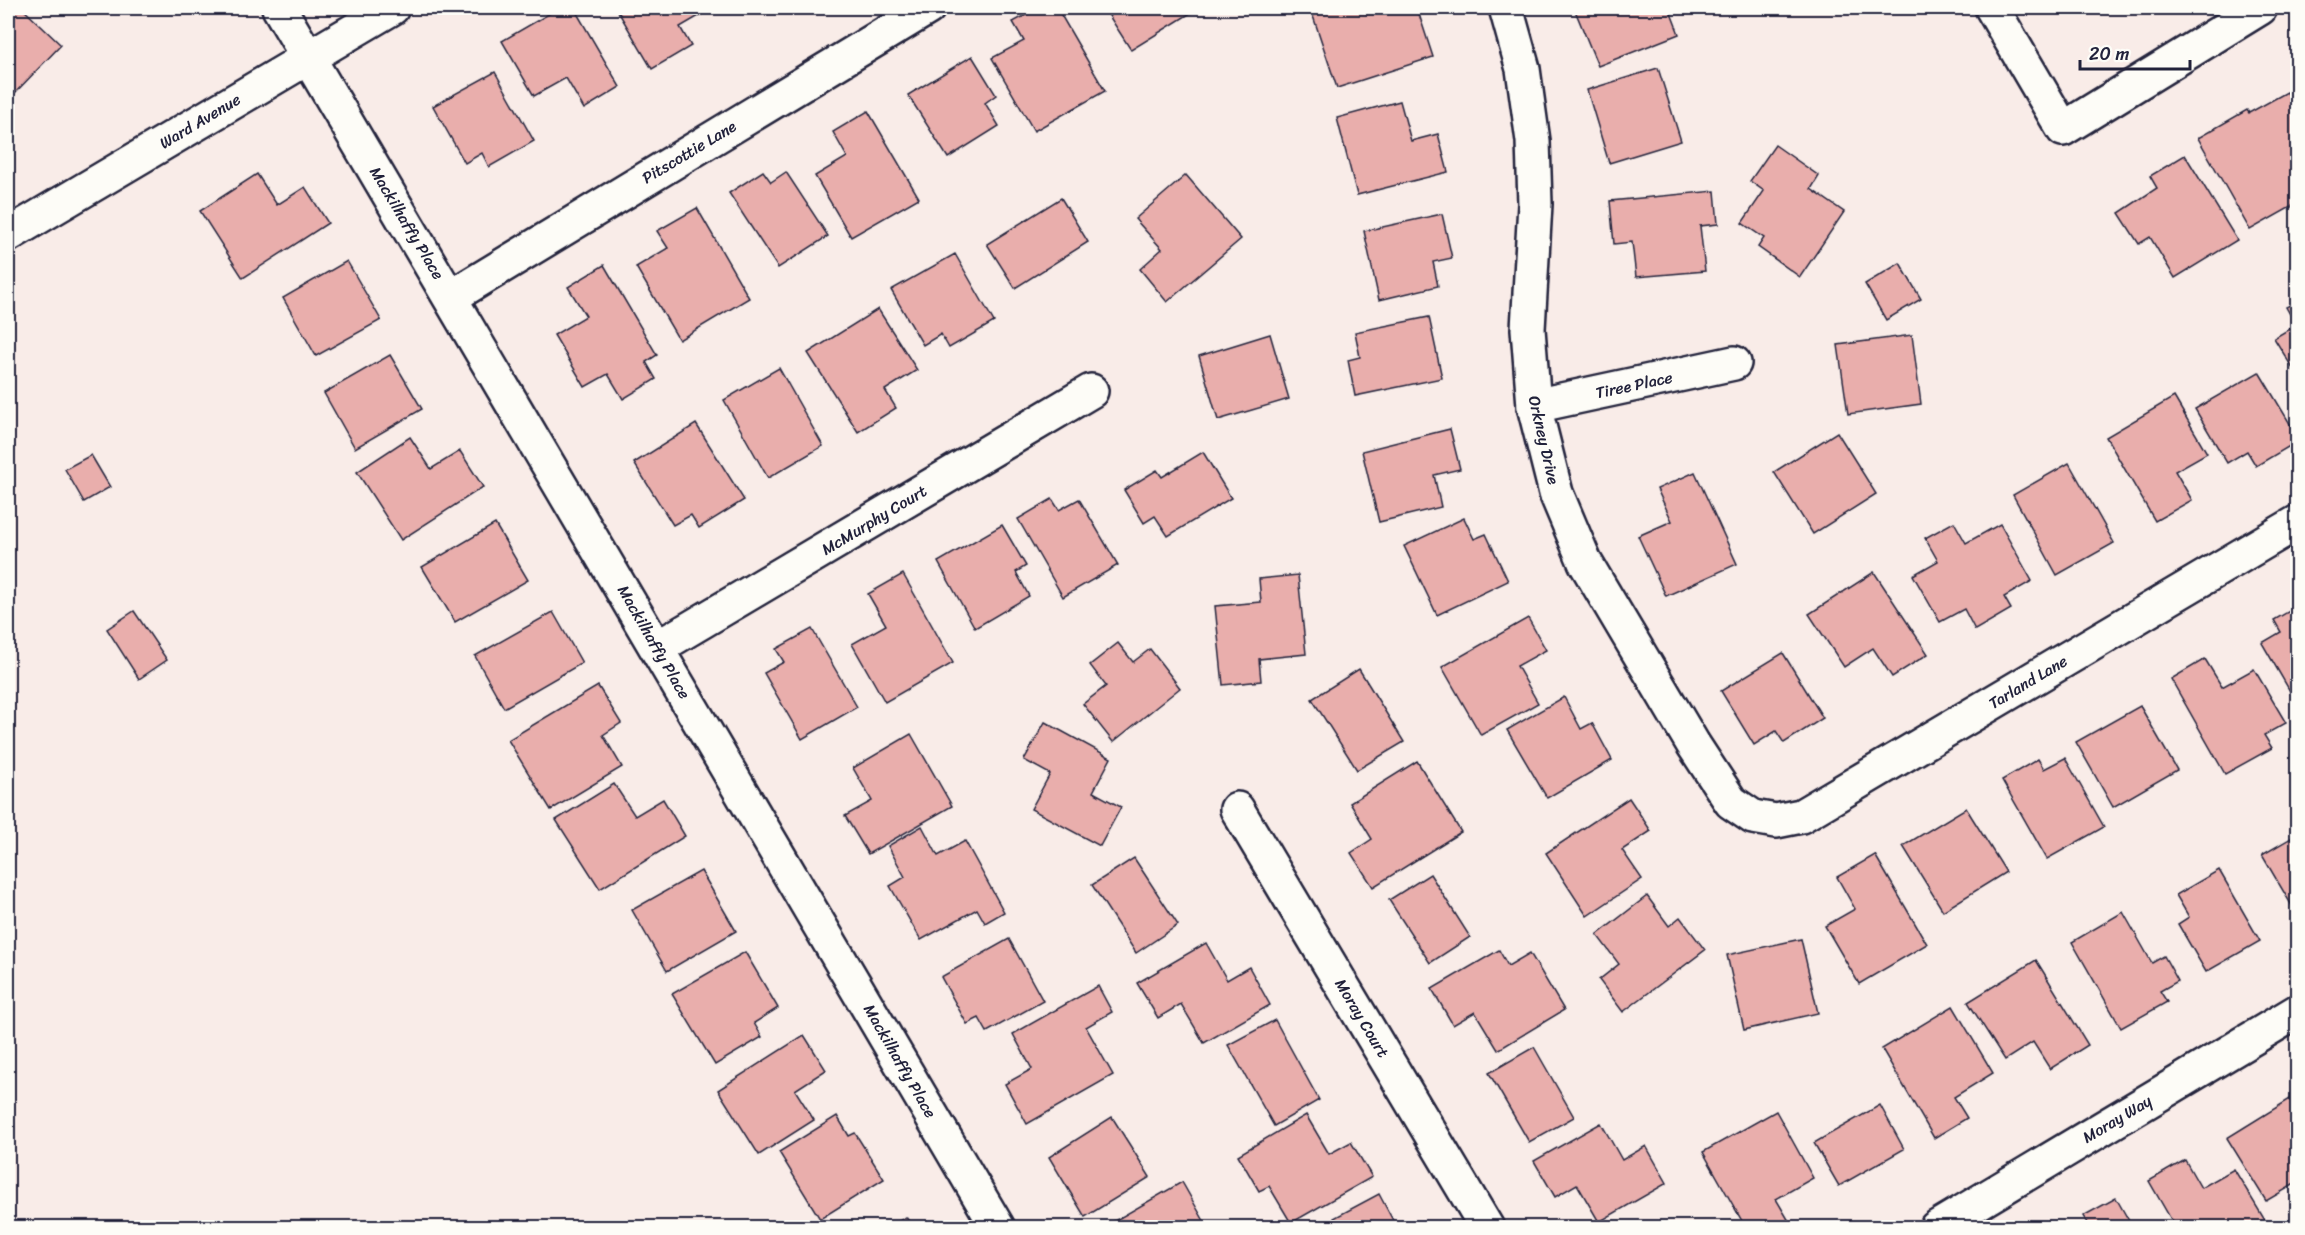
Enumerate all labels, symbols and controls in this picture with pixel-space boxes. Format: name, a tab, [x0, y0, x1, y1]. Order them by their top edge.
scale bar	[2080, 33, 2190, 71]
text: 20 m	[2089, 38, 2129, 70]
street label: Ward Avenue	[153, 85, 247, 157]
street label: Pitscottie Lane	[636, 112, 742, 192]
street label: Mackilhaffy Place	[362, 161, 452, 285]
street label: Tiree Place	[1593, 363, 1675, 407]
street label: Orkney Drive	[1520, 393, 1568, 488]
street label: McMurphy Court	[815, 477, 933, 563]
street label: Mackilhaffy Place	[609, 579, 699, 705]
street label: Tarland Lane	[1983, 647, 2073, 717]
street label: Moray Court	[1327, 973, 1397, 1063]
street label: Mackilhaffy Place	[855, 998, 945, 1124]
street label: Moray Way	[2077, 1086, 2158, 1151]

